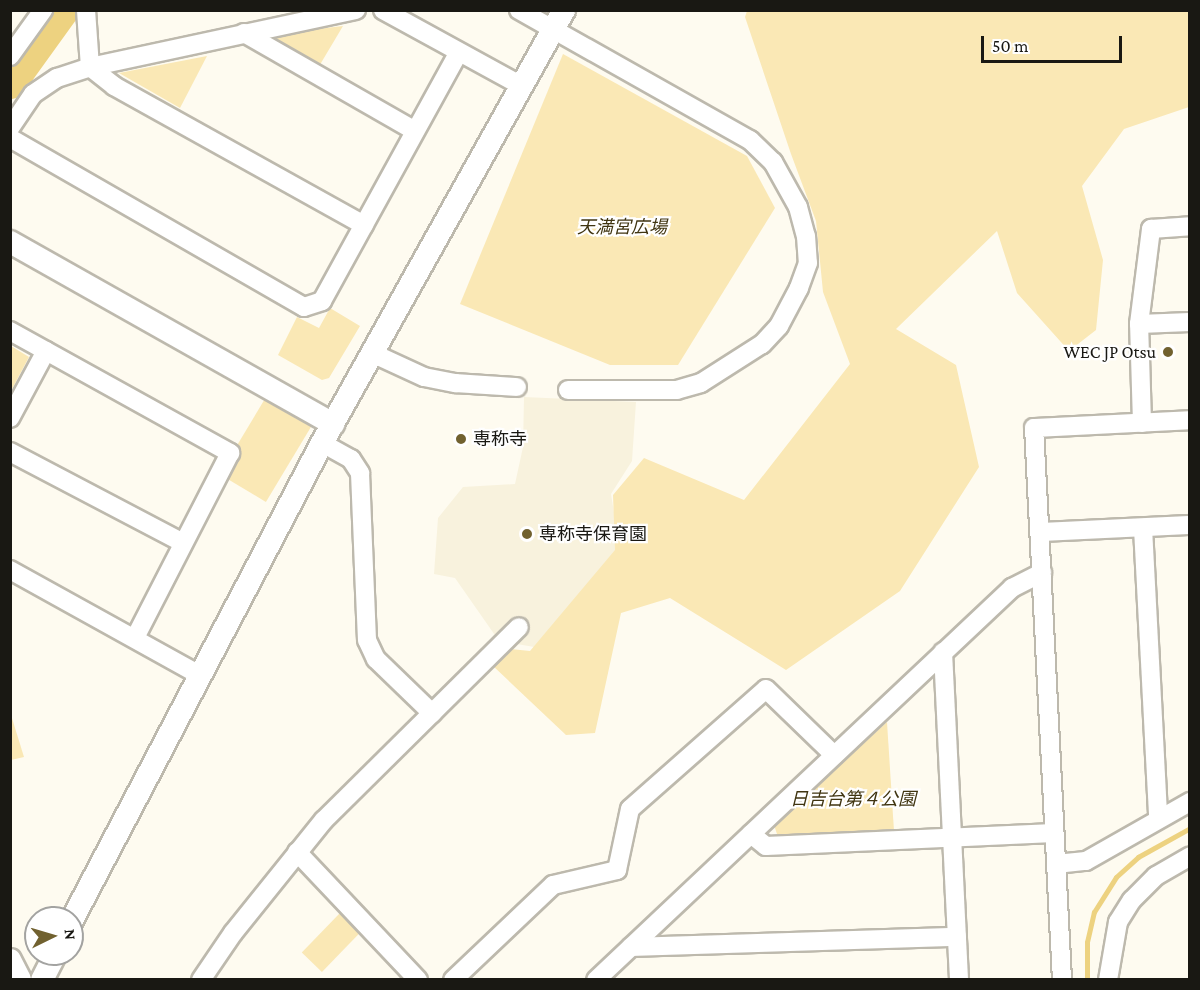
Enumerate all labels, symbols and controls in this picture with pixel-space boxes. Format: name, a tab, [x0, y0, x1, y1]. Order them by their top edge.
scale bar	[984, 24, 1125, 62]
text: 50 m	[992, 36, 1029, 56]
park label: 天満宮広場	[577, 216, 667, 238]
place label: WEC JP Otsu	[1063, 341, 1156, 363]
marker: WEC JP Otsu	[1161, 345, 1175, 359]
place label: 専称寺	[473, 428, 527, 450]
marker: 専称寺	[454, 432, 468, 446]
place label: 専称寺保育園	[539, 523, 647, 545]
marker: 専称寺保育園	[520, 527, 534, 541]
park label: 日吉台第４公園	[790, 788, 916, 810]
north arrow	[24, 906, 84, 966]
text: N	[61, 928, 79, 941]

